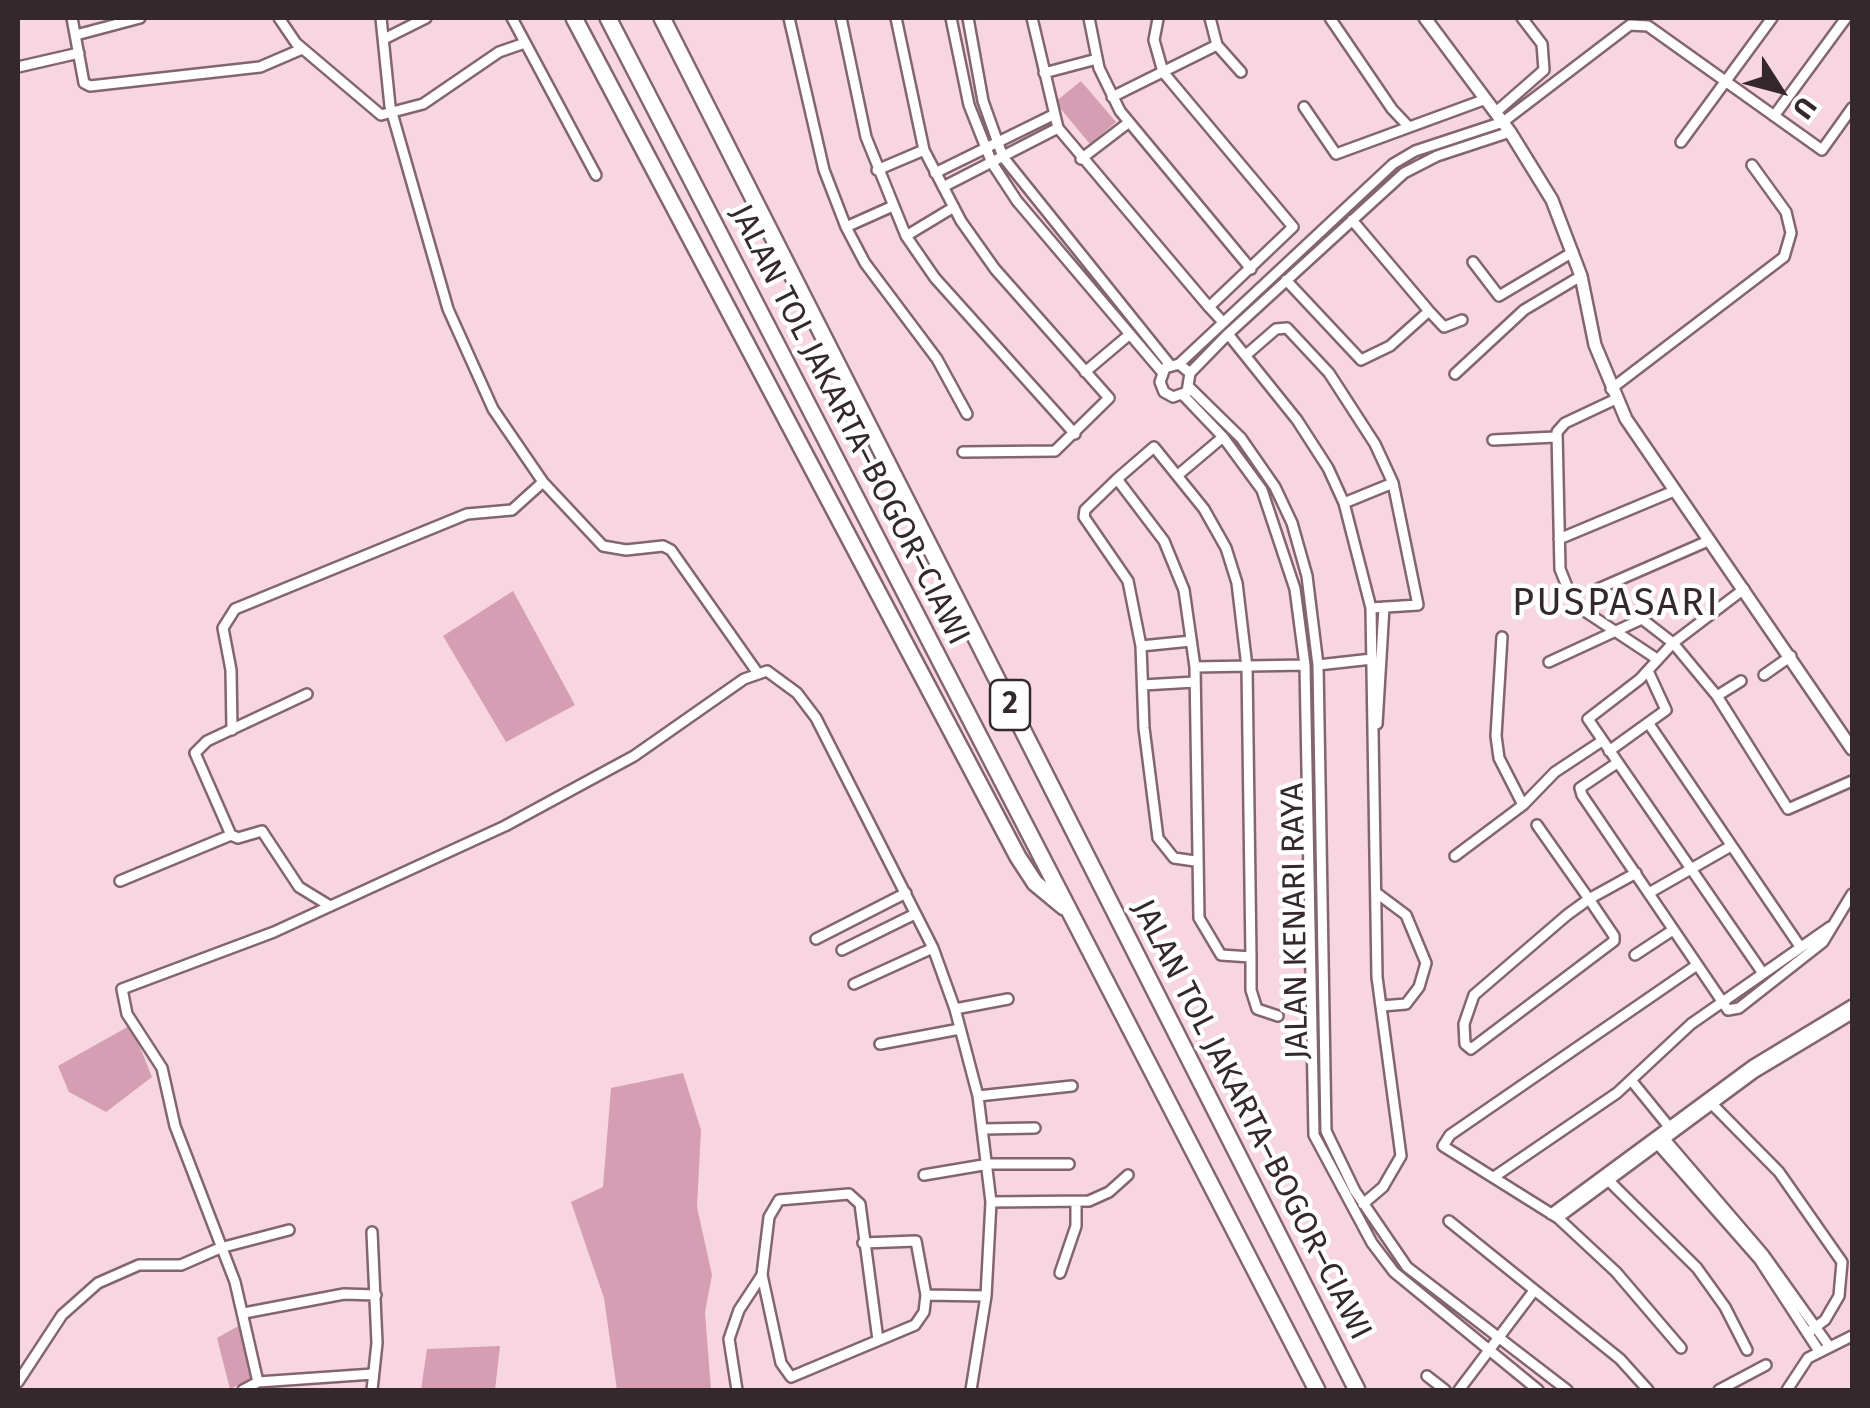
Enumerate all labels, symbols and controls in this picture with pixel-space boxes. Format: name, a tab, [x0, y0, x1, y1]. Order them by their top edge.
north arrow	[1730, 40, 1830, 140]
text: U	[1786, 91, 1823, 125]
street label: JALAN TOL JAKARTA–BOGOR–CIAWI	[721, 198, 977, 652]
district label: PUSPASARI	[1512, 581, 1720, 627]
road number: 2	[990, 680, 1030, 730]
street label: JALAN KENARI RAYA	[1274, 782, 1318, 1060]
street label: JALAN TOL JAKARTA–BOGOR–CIAWI	[1123, 893, 1379, 1347]

